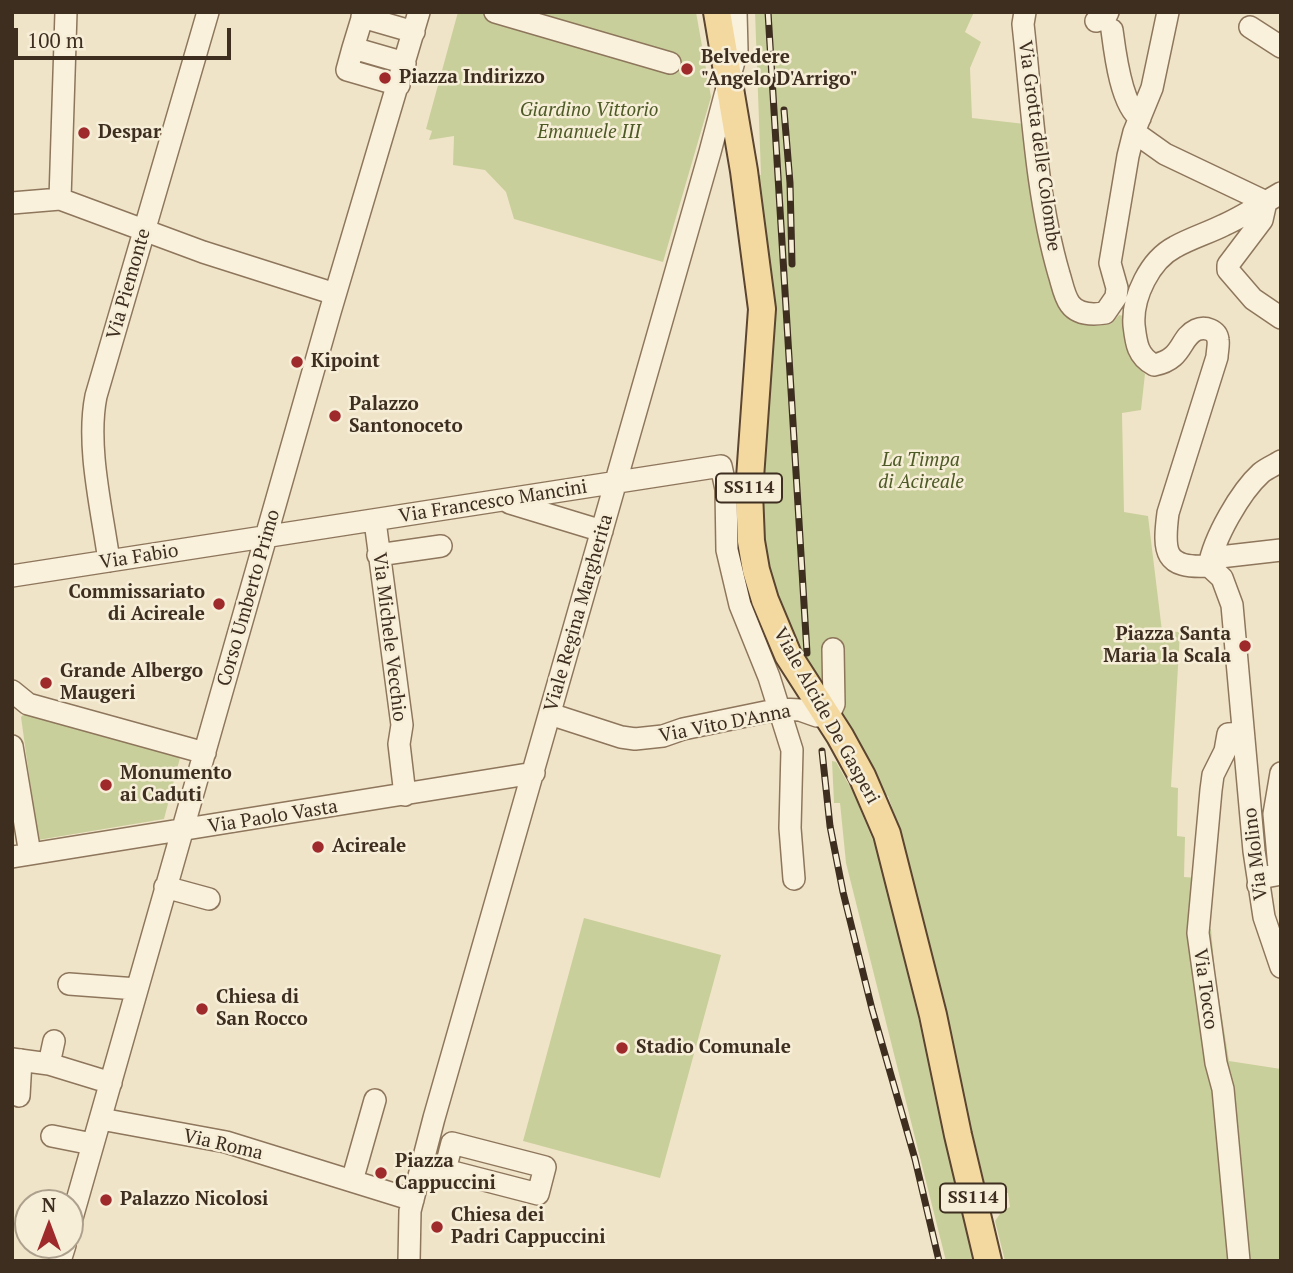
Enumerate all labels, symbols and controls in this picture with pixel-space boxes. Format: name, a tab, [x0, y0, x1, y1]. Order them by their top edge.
scale bar	[18, 14, 234, 58]
text: 100 m	[27, 26, 84, 54]
street label: Via Grotta delle Colombe	[1013, 39, 1065, 253]
place label: Belvedere "Angelo D'Arrigo"	[701, 47, 858, 91]
marker: Belvedere "Angelo D'Arrigo"	[679, 61, 695, 77]
place label: Piazza Indirizzo	[399, 67, 545, 89]
marker: Piazza Indirizzo	[377, 70, 393, 86]
park label: Giardino Vittorio Emanuele III	[520, 100, 658, 144]
place label: Despar	[98, 122, 161, 144]
marker: Despar	[76, 125, 92, 141]
street label: Via Piemonte	[102, 226, 156, 342]
place label: Kipoint	[311, 351, 380, 373]
marker: Kipoint	[289, 354, 305, 370]
place label: Palazzo Santonoceto	[349, 394, 463, 438]
marker: Palazzo Santonoceto	[327, 408, 343, 424]
park label: La Timpa di Acireale	[878, 450, 964, 494]
road number: SS114	[716, 474, 782, 502]
street label: Via Francesco Mancini	[397, 476, 589, 528]
street label: Corso Umberto Primo	[213, 507, 285, 689]
street label: Viale Regina Margherita	[540, 512, 618, 714]
street label: Via Fabio	[98, 540, 180, 574]
street label: Via Michele Vecchio	[367, 551, 411, 723]
place label: Commissariato di Acireale	[69, 582, 205, 626]
marker: Commissariato di Acireale	[211, 596, 227, 612]
street label: Viale Alcide De Gasperi	[768, 624, 884, 808]
place label: Piazza Santa Maria la Scala	[1103, 624, 1231, 668]
marker: Piazza Santa Maria la Scala	[1237, 638, 1253, 654]
place label: Grande Albergo Maugeri	[60, 661, 203, 705]
marker: Grande Albergo Maugeri	[38, 675, 54, 691]
street label: Via Vito D'Anna	[657, 700, 793, 748]
place label: Monumento ai Caduti	[120, 763, 232, 807]
marker: Monumento ai Caduti	[98, 777, 114, 793]
street label: Via Paolo Vasta	[206, 795, 340, 839]
street label: Via Molino	[1239, 806, 1273, 902]
place label: Acireale	[332, 836, 406, 858]
marker: Acireale	[310, 839, 326, 855]
street label: Via Tocco	[1188, 947, 1222, 1031]
place label: Chiesa di San Rocco	[216, 987, 308, 1031]
marker: Chiesa di San Rocco	[194, 1001, 210, 1017]
place label: Stadio Comunale	[636, 1037, 791, 1059]
marker: Stadio Comunale	[614, 1040, 630, 1056]
street label: Via Roma	[181, 1125, 265, 1165]
place label: Piazza Cappuccini	[395, 1151, 496, 1195]
marker: Piazza Cappuccini	[373, 1165, 389, 1181]
road number: SS114	[940, 1184, 1006, 1212]
north arrow	[14, 1189, 84, 1259]
place label: Palazzo Nicolosi	[120, 1189, 268, 1211]
text: N	[42, 1192, 56, 1217]
marker: Palazzo Nicolosi	[98, 1192, 114, 1208]
place label: Chiesa dei Padri Cappuccini	[451, 1205, 606, 1249]
marker: Chiesa dei Padri Cappuccini	[429, 1219, 445, 1235]

